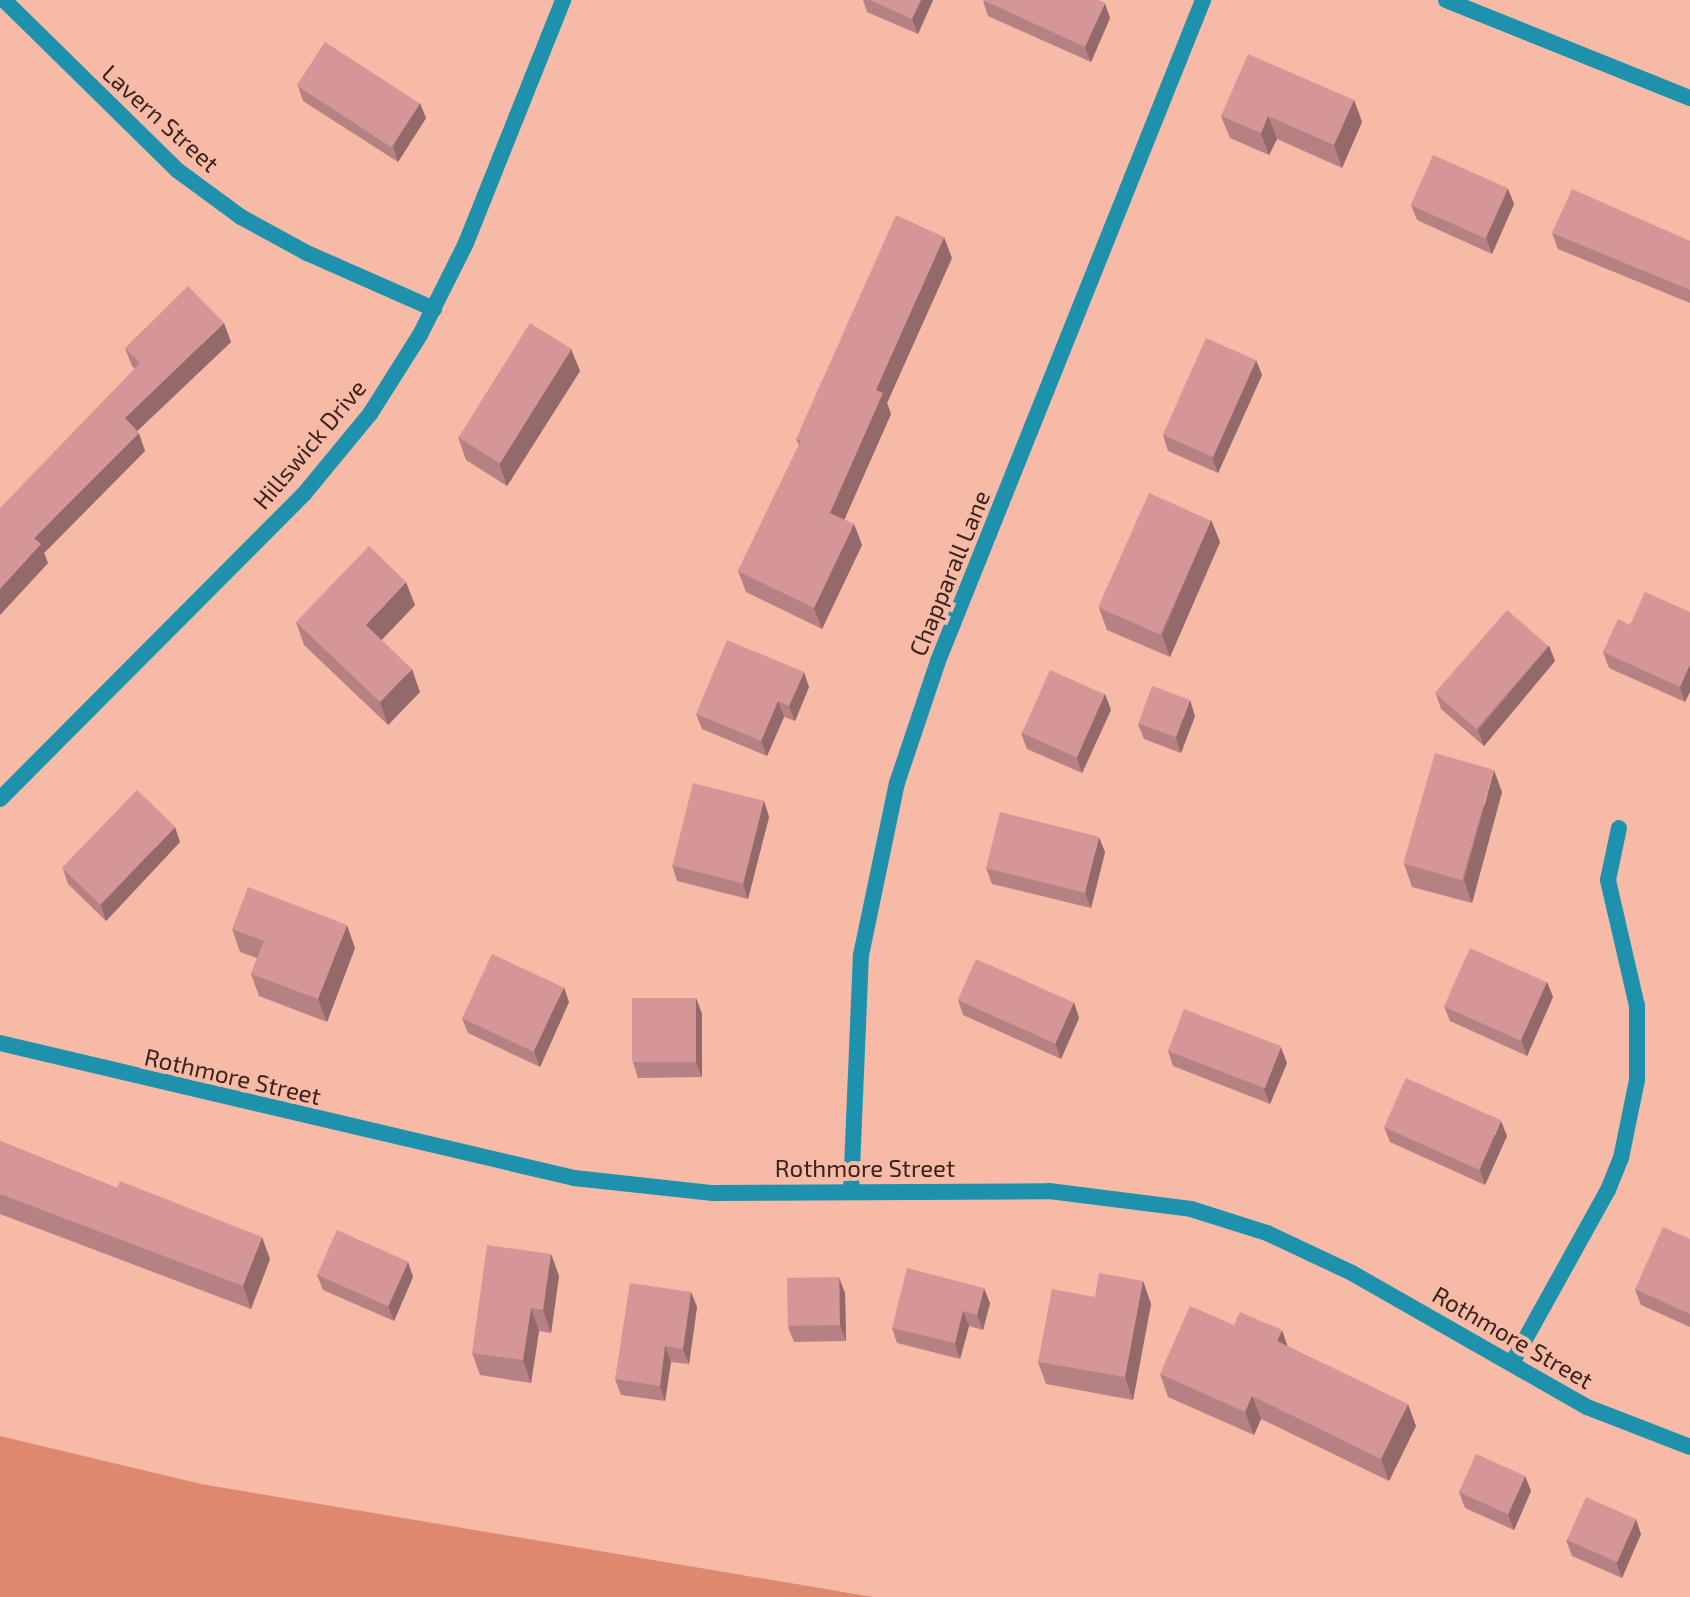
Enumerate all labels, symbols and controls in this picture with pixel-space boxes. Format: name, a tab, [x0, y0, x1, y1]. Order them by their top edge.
street label: Lavern Street	[97, 58, 225, 178]
street label: Hillswick Drive	[246, 373, 372, 515]
street label: Chapparall Lane	[903, 486, 995, 660]
street label: Rothmore Street	[142, 1042, 324, 1110]
street label: Rothmore Street	[775, 1154, 955, 1182]
street label: Rothmore Street	[1428, 1279, 1598, 1395]

